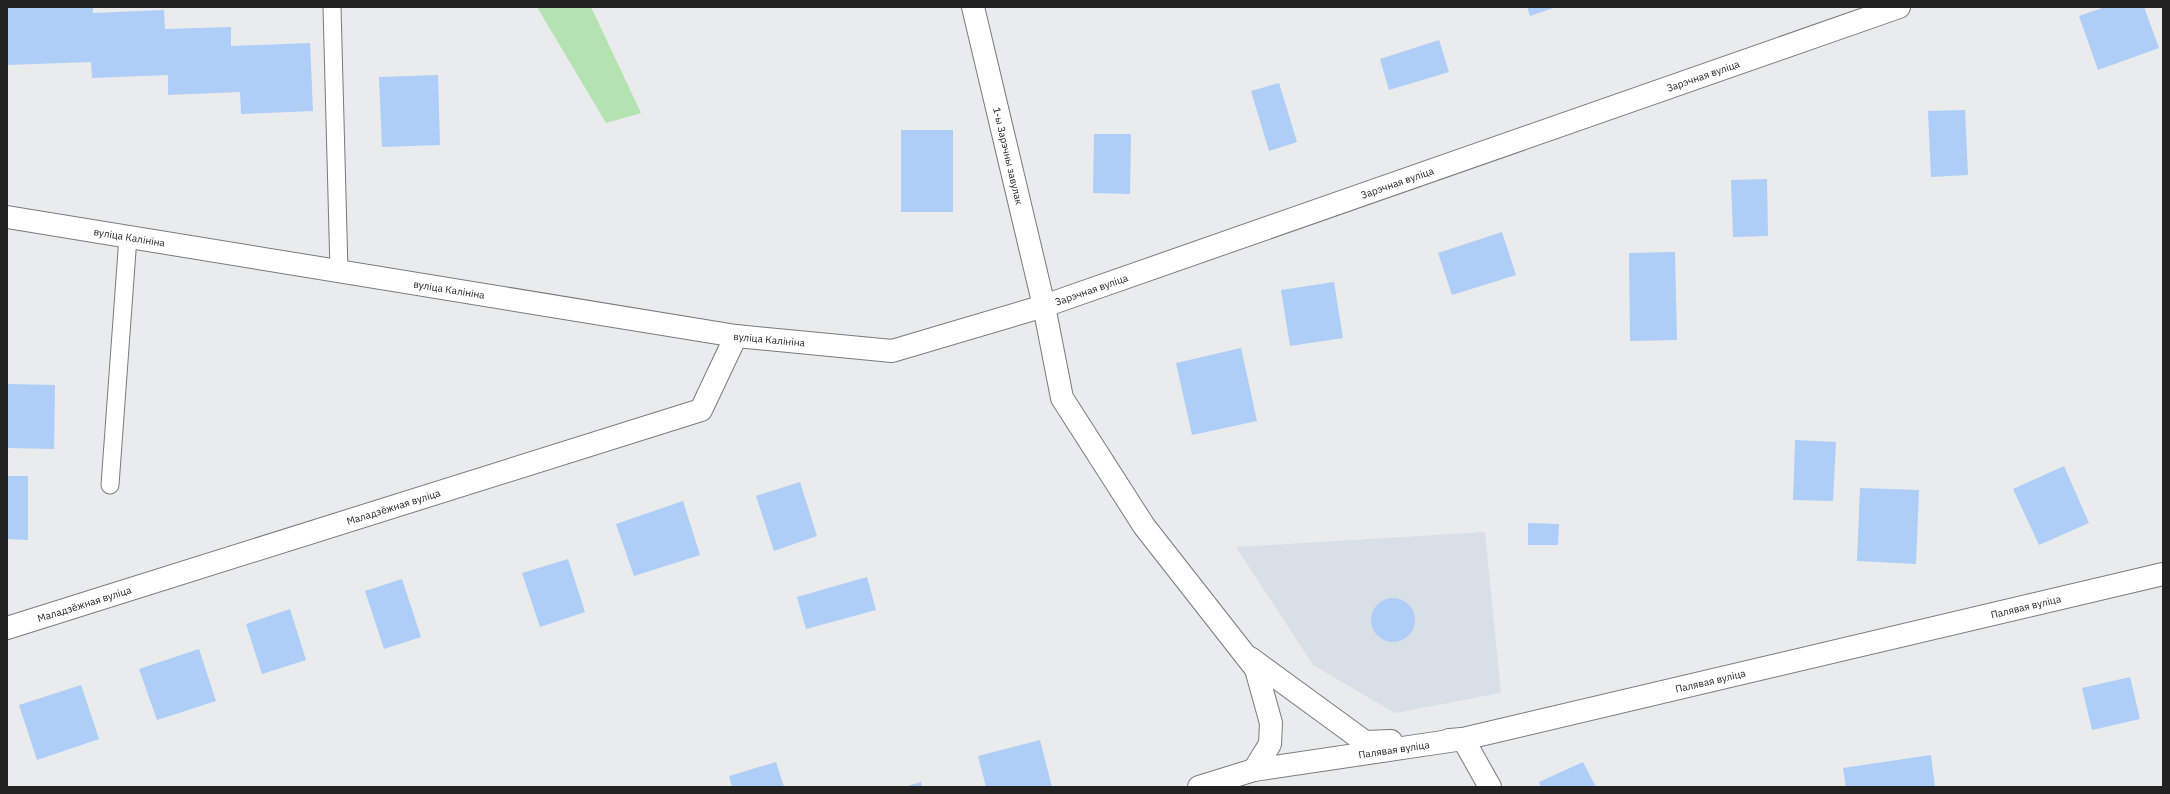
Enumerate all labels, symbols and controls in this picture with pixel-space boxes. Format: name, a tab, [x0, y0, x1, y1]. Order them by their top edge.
street label: Зарэчная вуліца	[1665, 57, 1742, 94]
street label: 1-ы Зарэчны завулак	[990, 106, 1026, 206]
street label: Зарэчная вуліца	[1359, 164, 1436, 201]
street label: вуліца Калініна	[93, 225, 167, 249]
street label: Зарэчная вуліца	[1053, 270, 1130, 308]
street label: вуліца Калініна	[413, 277, 486, 301]
street label: вуліца Калініна	[733, 329, 806, 349]
street label: Маладзёжная вуліца	[345, 486, 443, 527]
street label: Маладзёжная вуліца	[36, 583, 133, 625]
street label: Палявая вуліца	[1989, 592, 2063, 621]
street label: Палявая вуліца	[1674, 666, 1747, 695]
street label: Палявая вуліца	[1357, 737, 1431, 761]

